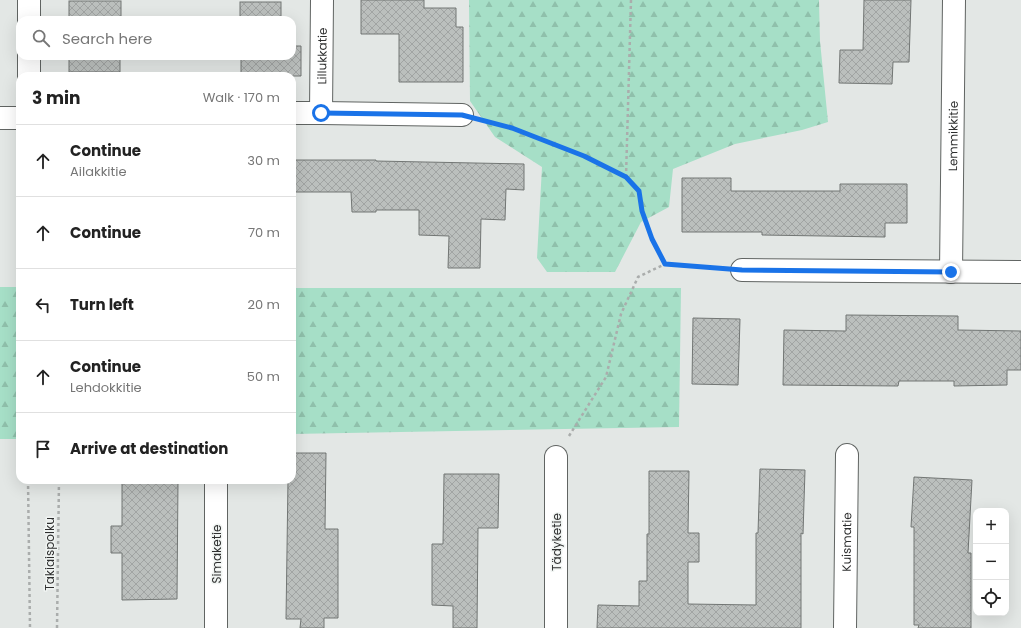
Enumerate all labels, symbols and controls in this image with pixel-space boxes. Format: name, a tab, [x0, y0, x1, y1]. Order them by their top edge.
search box	[16, 16, 296, 60]
icon: search	[30, 27, 52, 49]
street label: Lillukkatie	[313, 27, 330, 85]
text: Search here	[62, 28, 152, 49]
text: 3 min	[32, 86, 80, 110]
text: Walk · 170 m	[203, 88, 280, 107]
street label: Lemmikkitie	[944, 101, 961, 171]
route start	[312, 104, 330, 122]
text: Continue	[70, 140, 141, 161]
icon: ahead	[32, 150, 54, 172]
text: 30 m	[247, 151, 280, 170]
text: Ailakkitie	[70, 162, 127, 181]
icon: ahead	[32, 222, 54, 244]
text: Continue	[70, 222, 141, 243]
text: 70 m	[248, 223, 280, 242]
route end	[942, 263, 960, 281]
icon: left	[32, 294, 54, 316]
text: Turn left	[70, 294, 134, 315]
text: 20 m	[247, 295, 280, 314]
text: Continue	[70, 356, 141, 377]
icon: ahead	[32, 366, 54, 388]
text: 50 m	[247, 367, 280, 386]
text: Lehdokkitie	[70, 378, 142, 397]
icon: arrive	[32, 438, 54, 460]
text: Arrive at destination	[70, 438, 228, 459]
map controls	[973, 508, 1009, 616]
button: +	[973, 508, 1009, 544]
street label: Kuismatie	[837, 512, 855, 572]
street label: Tädyketie	[548, 513, 565, 571]
street label: Takiaispolku	[41, 517, 58, 591]
street label: Simaketie	[208, 525, 225, 583]
button: −	[973, 544, 1009, 580]
button: locate	[973, 580, 1009, 616]

